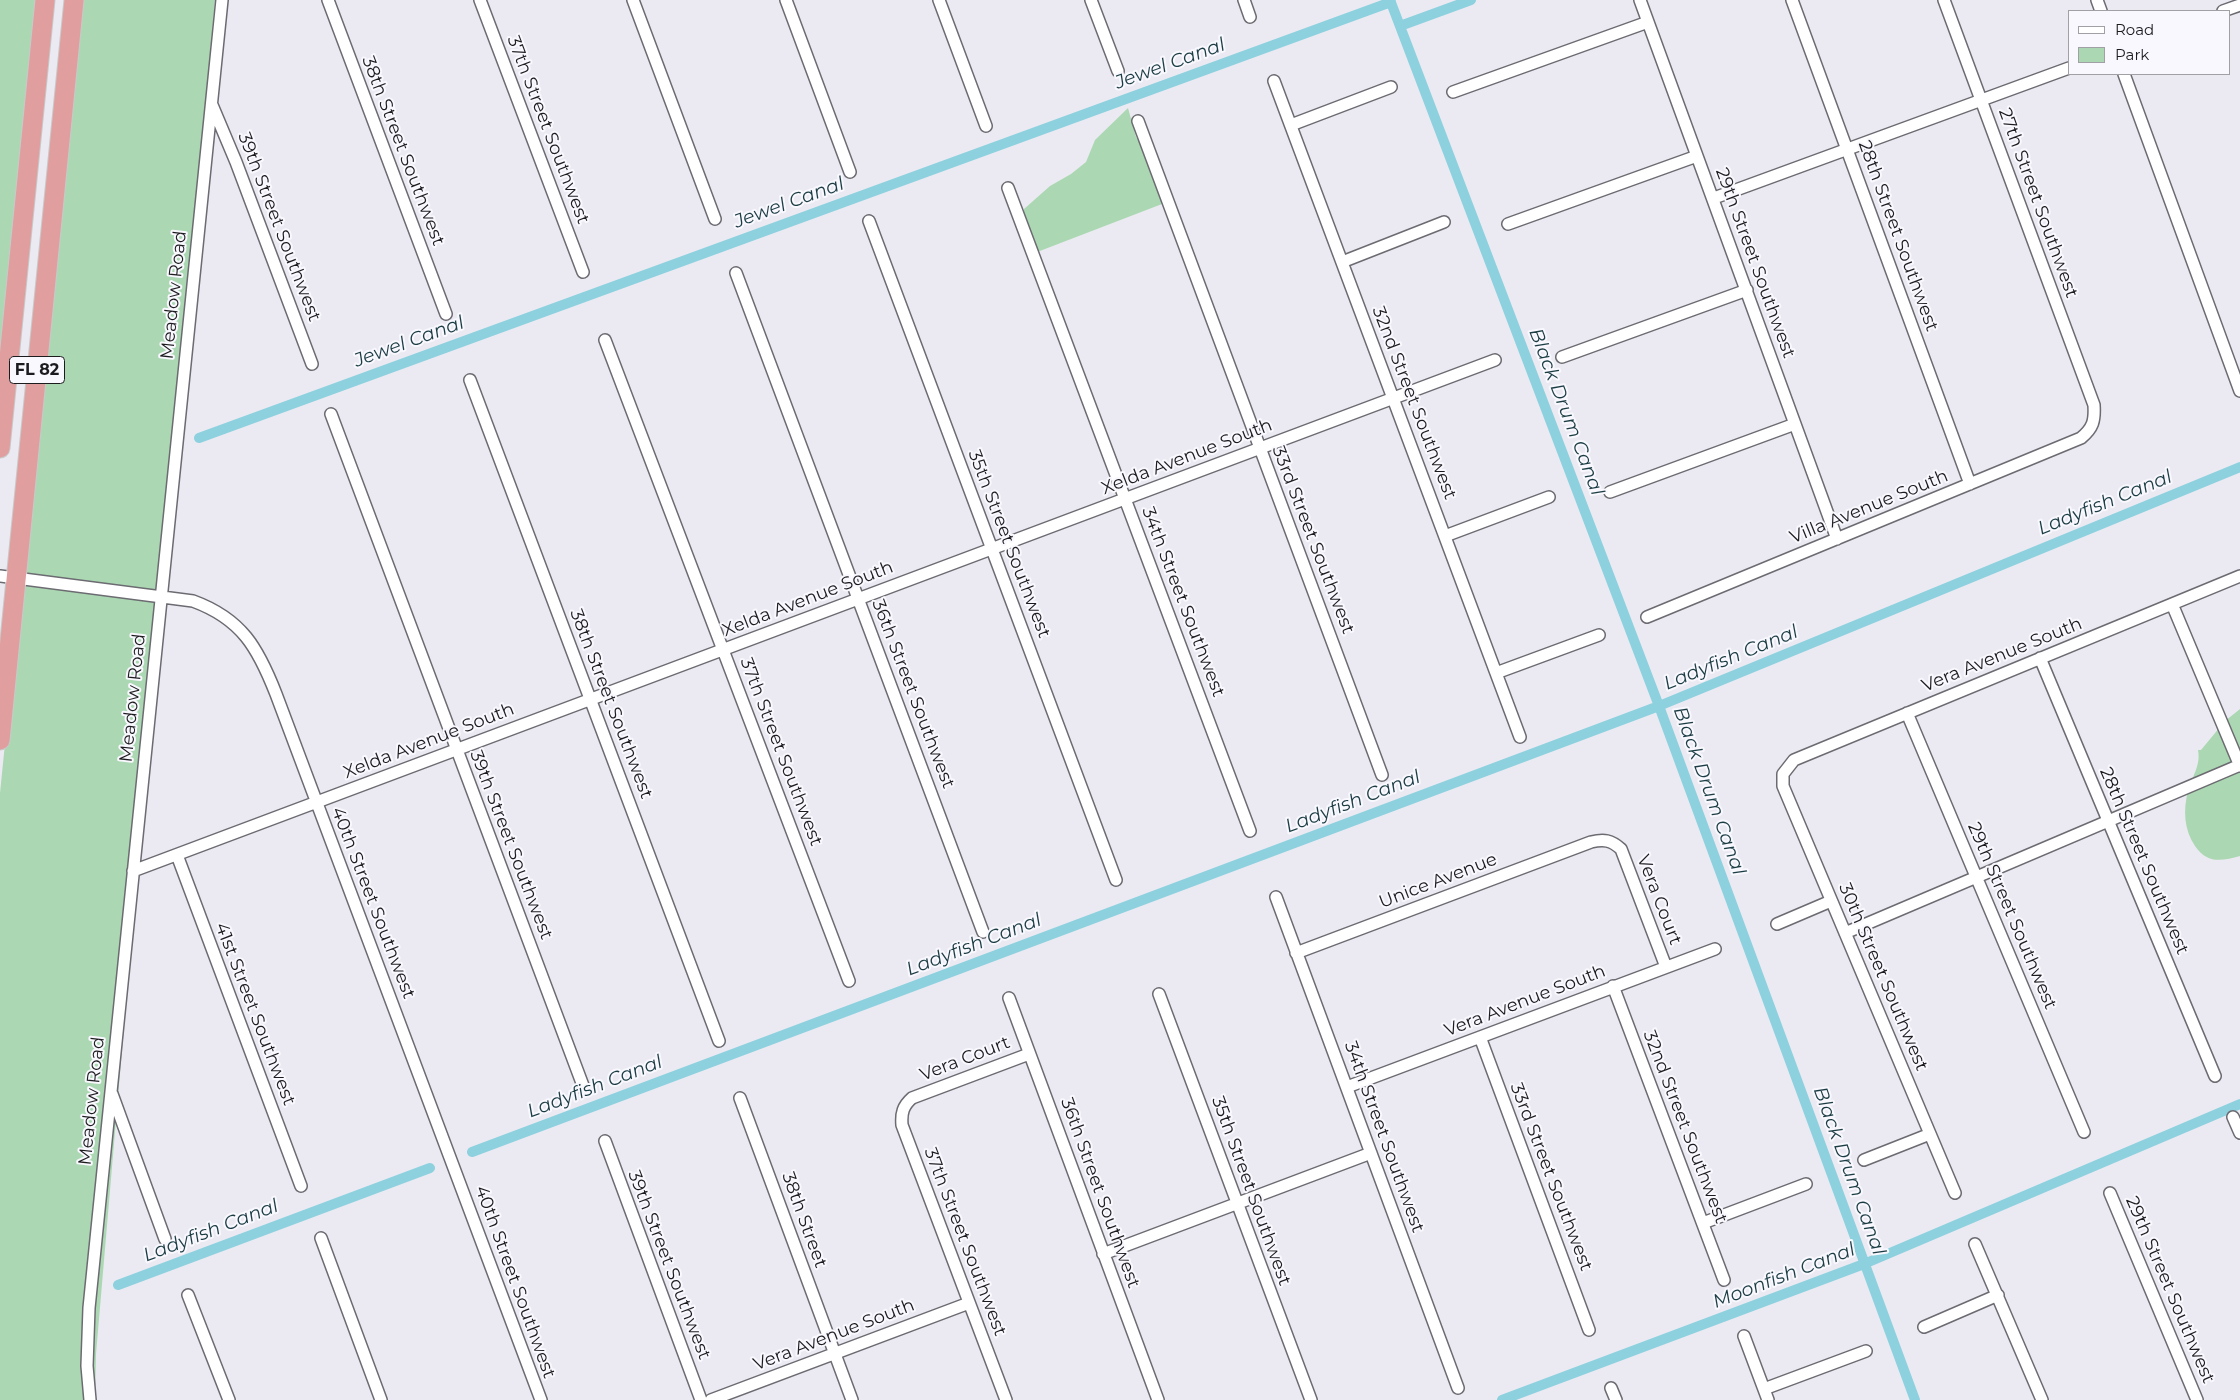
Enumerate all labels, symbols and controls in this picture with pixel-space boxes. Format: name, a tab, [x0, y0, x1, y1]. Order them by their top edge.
legend	[2068, 10, 2230, 75]
text: Road	[2115, 20, 2154, 39]
street label: 37th Street Southwest	[502, 33, 594, 227]
water label: Jewel Canal	[1112, 34, 1228, 94]
text: Park	[2115, 45, 2149, 64]
street label: 38th Street Southwest	[357, 53, 449, 249]
street label: 27th Street Southwest	[1994, 105, 2082, 301]
street label: 39th Street Southwest	[233, 129, 325, 325]
street label: 28th Street Southwest	[1853, 138, 1943, 334]
street label: 29th Street Southwest	[1710, 165, 1800, 361]
water label: Jewel Canal	[731, 173, 847, 233]
street label: Meadow Road	[157, 230, 191, 360]
street label: 32nd Street Southwest	[1367, 304, 1461, 502]
water label: Jewel Canal	[351, 312, 467, 372]
water label: Black Drum Canal	[1524, 325, 1608, 499]
road number: FL 82	[10, 356, 64, 384]
street label: Xelda Avenue South	[1099, 414, 1275, 500]
street label: 33rd Street Southwest	[1267, 443, 1359, 637]
street label: 35th Street Southwest	[963, 447, 1055, 641]
street label: Villa Avenue South	[1787, 465, 1951, 549]
water label: Ladyfish Canal	[2035, 466, 2175, 540]
street label: 34th Street Southwest	[1137, 504, 1229, 700]
street label: Xelda Avenue South	[720, 556, 896, 642]
street label: 36th Street Southwest	[867, 596, 959, 792]
street label: 38th Street Southwest	[565, 606, 657, 802]
street label: Vera Avenue South	[1919, 613, 2085, 697]
water label: Ladyfish Canal	[1661, 621, 1801, 695]
street label: Meadow Road	[116, 633, 150, 763]
street label: 37th Street Southwest	[735, 655, 827, 849]
street label: Xelda Avenue South	[341, 698, 517, 784]
water label: Black Drum Canal	[1668, 704, 1750, 878]
street label: 39th Street Southwest	[465, 747, 557, 943]
street label: 28th Street Southwest	[2095, 764, 2193, 958]
water label: Ladyfish Canal	[1282, 766, 1424, 838]
street label: 40th Street Southwest	[326, 804, 420, 1002]
street label: 29th Street Southwest	[1963, 819, 2061, 1013]
street label: Unice Avenue	[1376, 849, 1500, 913]
street label: Vera Court	[1632, 852, 1686, 948]
street label: 30th Street Southwest	[1834, 880, 1932, 1074]
water label: Ladyfish Canal	[903, 909, 1045, 981]
street label: 41st Street Southwest	[210, 920, 300, 1108]
street label: Vera Avenue South	[1441, 960, 1609, 1042]
street label: 32nd Street Southwest	[1638, 1028, 1732, 1226]
street label: Vera Court	[917, 1032, 1013, 1086]
street label: Meadow Road	[75, 1036, 109, 1166]
street label: 34th Street Southwest	[1339, 1039, 1429, 1235]
water label: Ladyfish Canal	[524, 1051, 666, 1123]
street label: 33rd Street Southwest	[1505, 1080, 1597, 1274]
water label: Black Drum Canal	[1808, 1084, 1890, 1258]
street label: 35th Street Southwest	[1207, 1093, 1295, 1289]
street label: 36th Street Southwest	[1056, 1095, 1144, 1291]
street label: 37th Street Southwest	[919, 1145, 1011, 1339]
street label: 39th Street Southwest	[623, 1167, 715, 1363]
street label: 38th Street	[777, 1169, 831, 1271]
street label: 40th Street Southwest	[470, 1183, 560, 1381]
street label: 29th Street Southwest	[2121, 1193, 2219, 1387]
water label: Ladyfish Canal	[140, 1195, 282, 1267]
water label: Moonfish Canal	[1710, 1238, 1858, 1314]
street label: Vera Avenue South	[750, 1294, 918, 1376]

